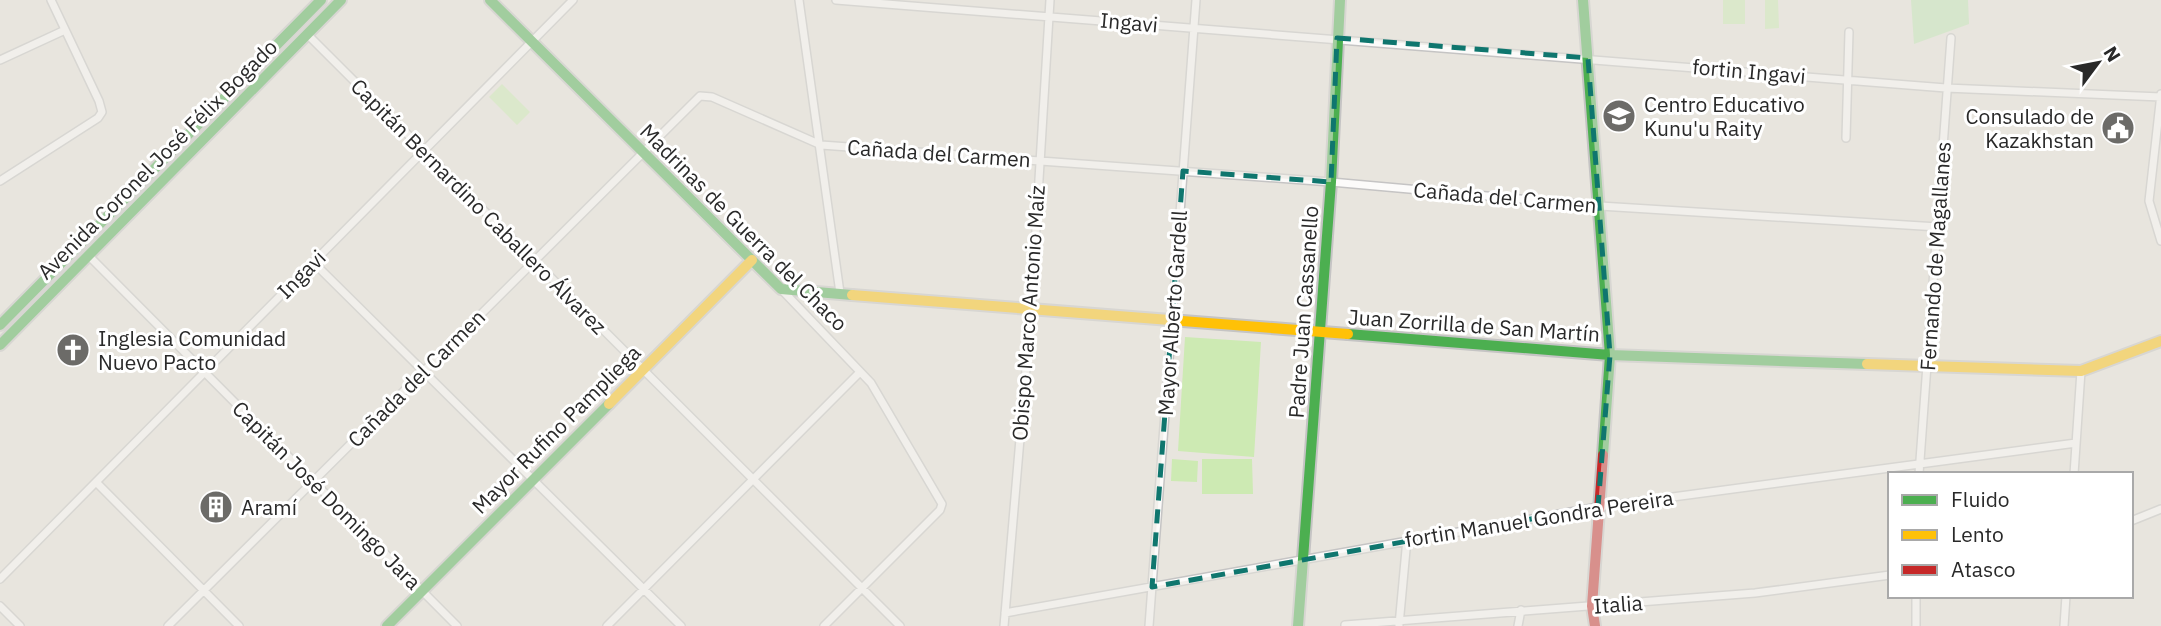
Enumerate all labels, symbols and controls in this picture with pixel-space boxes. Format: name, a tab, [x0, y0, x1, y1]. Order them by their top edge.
street label: Ingavi	[1099, 6, 1159, 38]
north arrow	[2063, 28, 2133, 98]
street label: Avenida Coronel José Félix Bogado	[31, 33, 283, 285]
text: N	[2099, 42, 2126, 66]
street label: fortin Ingavi	[1691, 52, 1807, 90]
street label: Capitán Bernardino Caballero Álvarez	[345, 72, 613, 340]
place label: Centro Educativo Kunu'u Raity	[1644, 90, 1805, 142]
school or university icon: Centro Educativo Kunu'u Raity	[1600, 97, 1638, 135]
place label: Consulado de Kazakhstan	[1966, 102, 2094, 154]
public building icon: Consulado de Kazakhstan	[2099, 109, 2137, 147]
street label: Madrinas de Guerra del Chaco	[634, 117, 854, 337]
street label: Cañada del Carmen	[846, 133, 1032, 173]
street label: Fernando de Magallanes	[1913, 140, 1957, 372]
street label: Cañada del Carmen	[1412, 175, 1598, 219]
street label: Obispo Marco Antonio Maíz	[1005, 184, 1051, 442]
street label: Padre Juan Cassanello	[1282, 205, 1324, 419]
street label: Mayor Alberto Gardell	[1151, 209, 1193, 417]
street label: Ingavi	[271, 244, 331, 304]
street label: Juan Zorrilla de San Martín	[1347, 302, 1601, 348]
street label: Cañada del Carmen	[341, 303, 491, 453]
place label: Inglesia Comunidad Nuevo Pacto	[98, 324, 286, 376]
church icon: Inglesia Comunidad Nuevo Pacto	[54, 331, 92, 369]
street label: Mayor Rufino Pampliega	[466, 339, 646, 519]
street label: Capitán José Domingo Jara	[227, 395, 427, 595]
legend	[1888, 472, 2133, 598]
street label: fortin Manuel Gondra Pereira	[1403, 483, 1675, 553]
text: Fluido	[1951, 485, 2010, 513]
building icon: Aramí	[197, 488, 235, 526]
place label: Aramí	[241, 493, 297, 521]
text: Lento	[1951, 520, 2004, 548]
text: Atasco	[1951, 555, 2015, 583]
street label: Italia	[1592, 588, 1644, 620]

